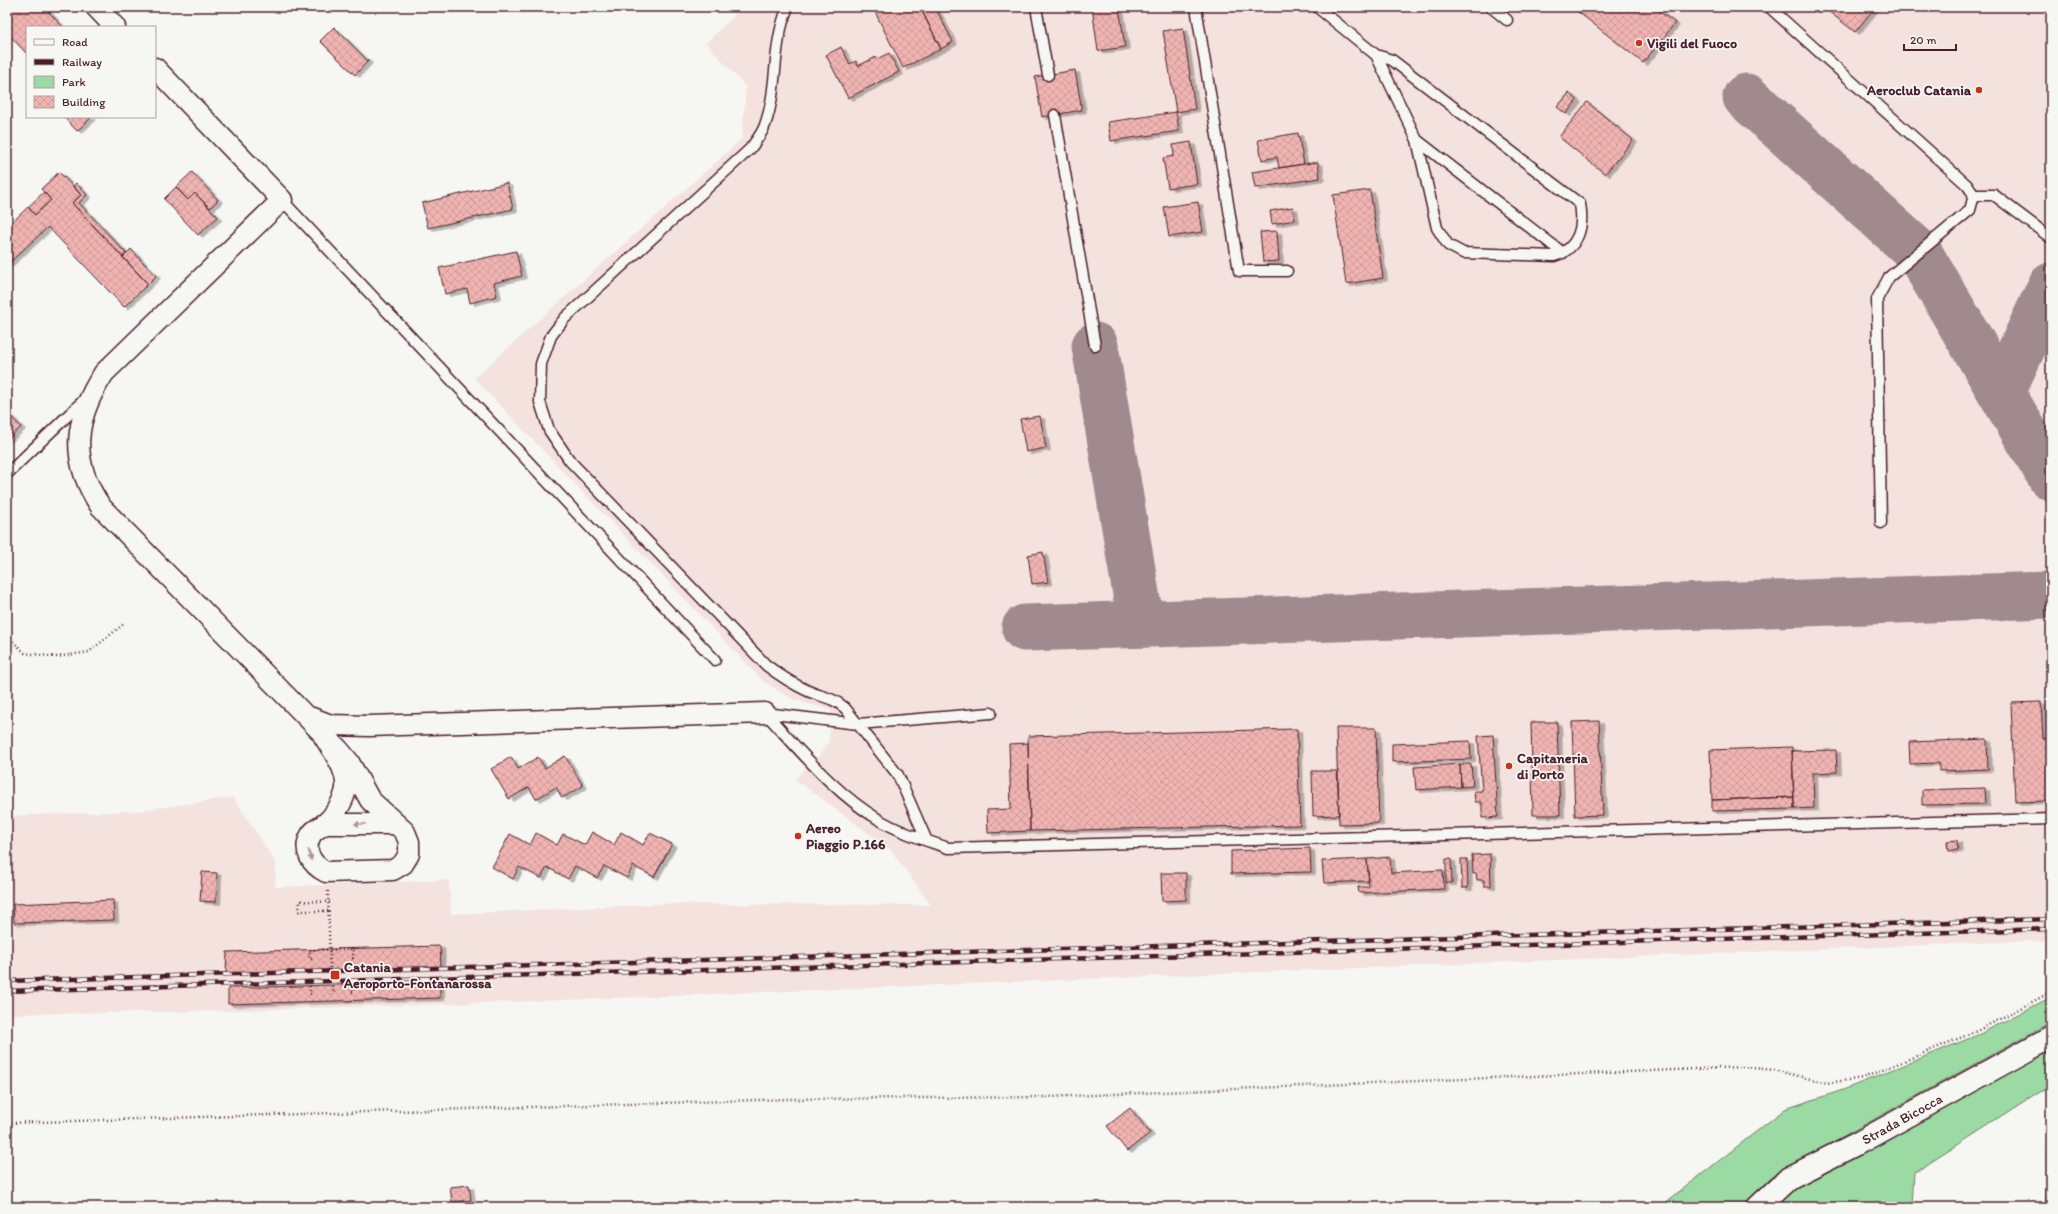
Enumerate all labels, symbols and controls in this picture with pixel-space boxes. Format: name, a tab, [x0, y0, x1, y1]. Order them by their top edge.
legend	[26, 26, 156, 118]
scale bar	[1904, 26, 1956, 52]
text: 20 m	[1910, 33, 1937, 47]
text: Road	[62, 35, 88, 49]
place label: Vigili del Fuoco	[1647, 35, 1737, 52]
marker: Vigili del Fuoco	[1634, 38, 1644, 48]
text: Railway	[62, 55, 102, 69]
text: Park	[62, 75, 86, 89]
place label: Aeroclub Catania	[1866, 82, 1972, 99]
marker: Aeroclub Catania	[1974, 85, 1984, 95]
text: Building	[62, 95, 106, 109]
place label: Capitaneria di Porto	[1517, 750, 1589, 783]
marker: Capitaneria di Porto	[1504, 761, 1514, 771]
place label: Aereo Piaggio P.166	[805, 820, 886, 853]
one-way arrow	[353, 821, 366, 827]
marker: Aereo Piaggio P.166	[793, 831, 803, 841]
one-way arrow	[307, 850, 313, 862]
place label: Catania Aeroporto-Fontanarossa	[343, 959, 492, 992]
marker: Catania Aeroporto-Fontanarossa	[329, 969, 341, 981]
street label: Strada Bicocca	[1859, 1090, 1946, 1149]

